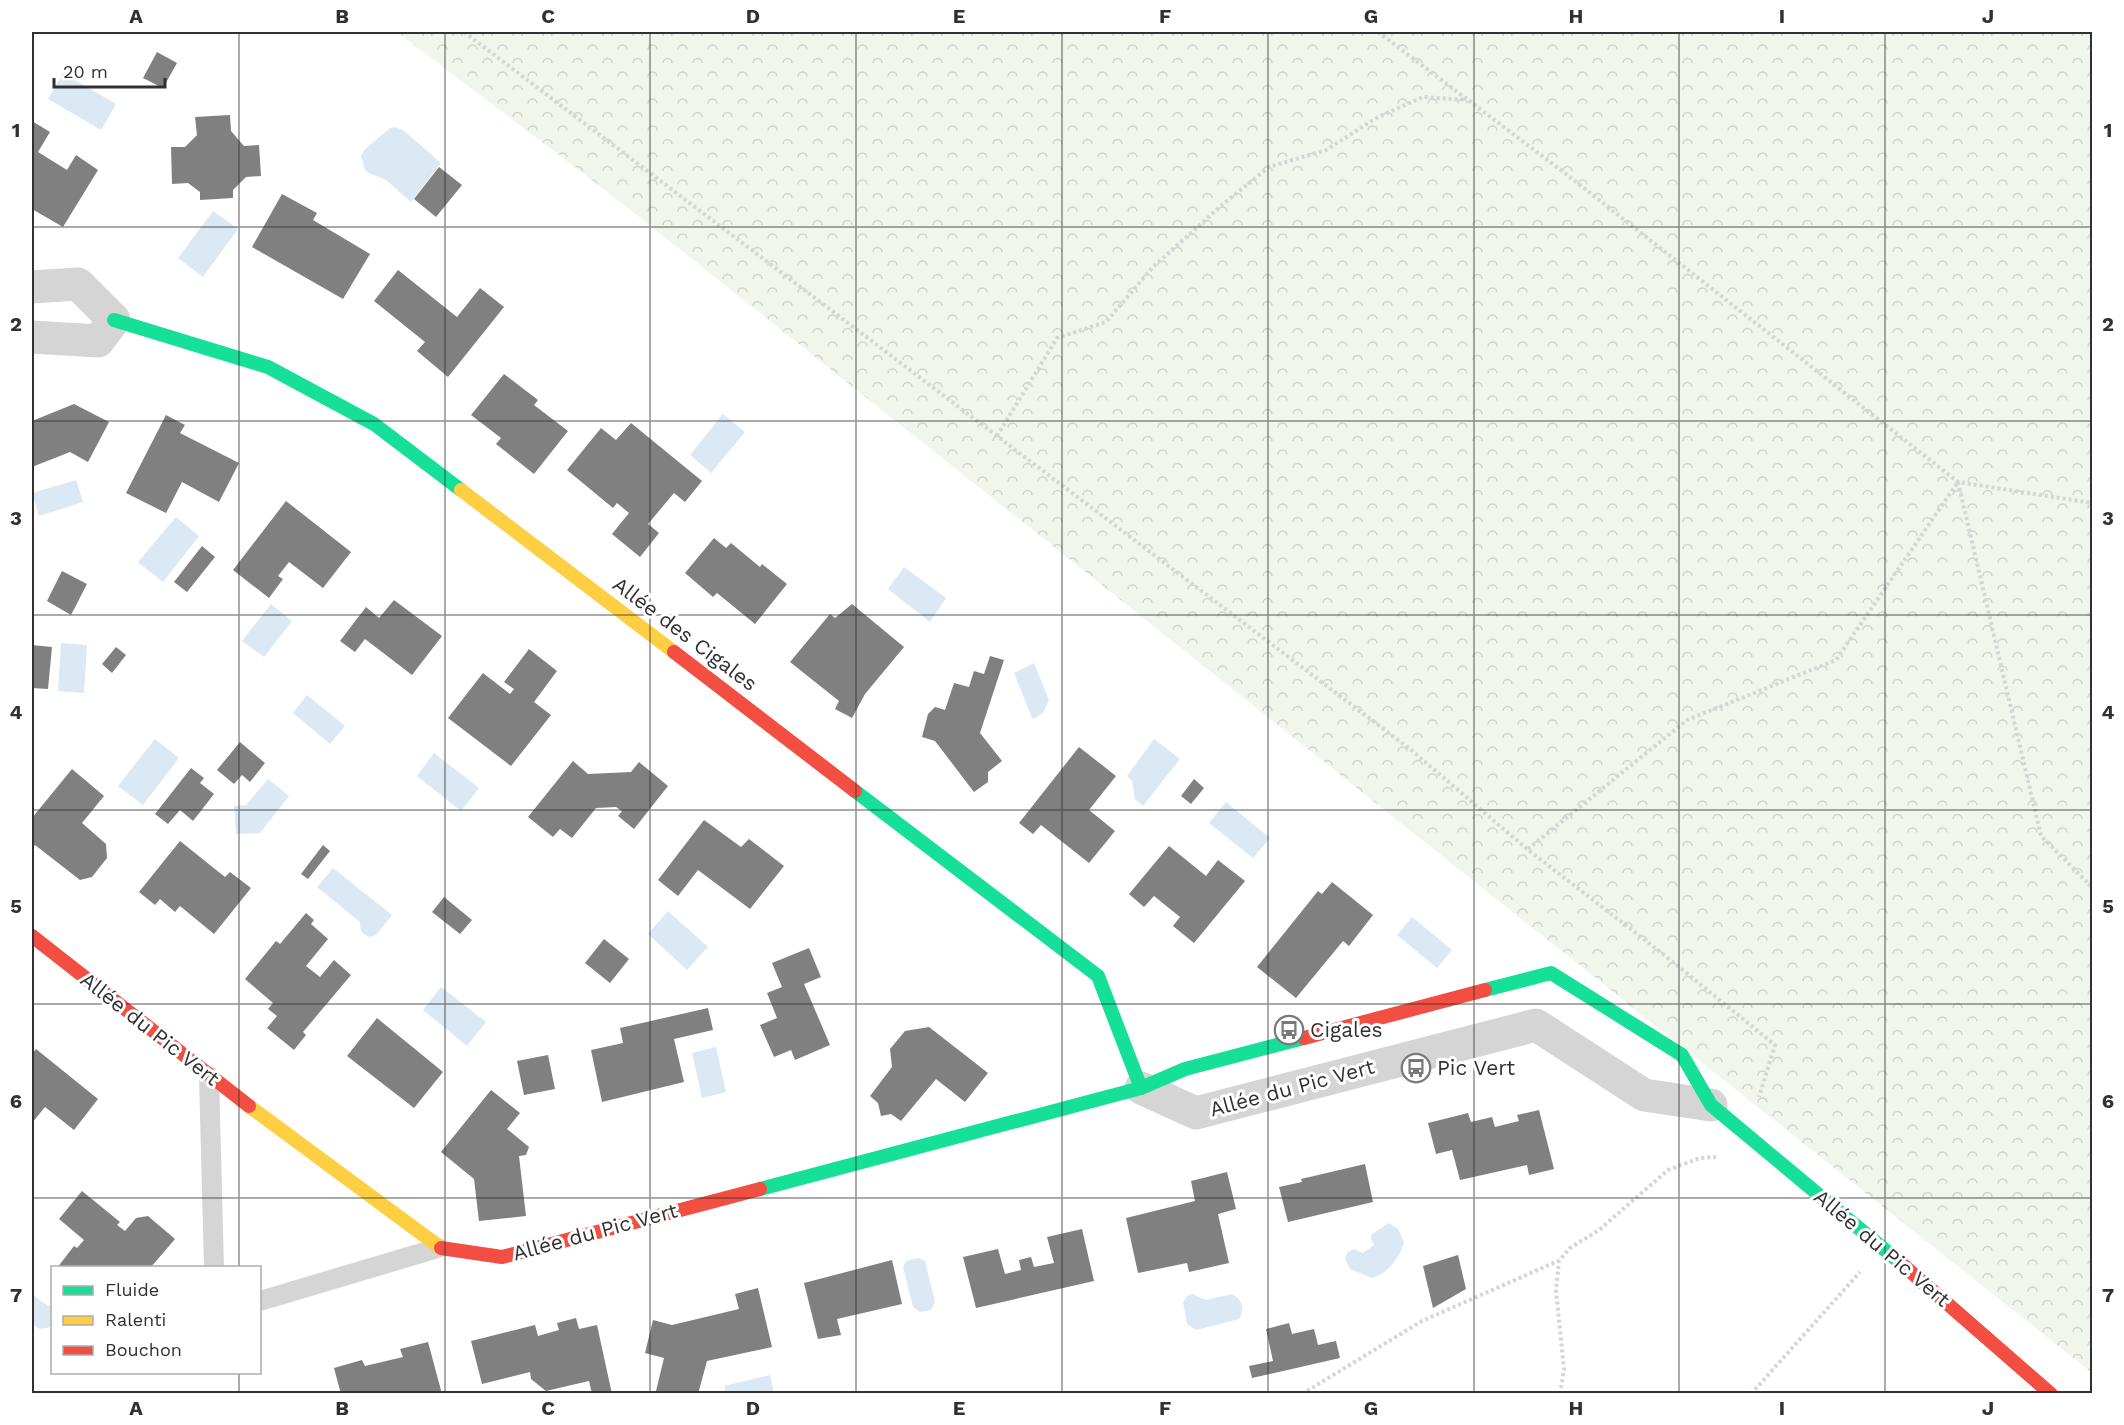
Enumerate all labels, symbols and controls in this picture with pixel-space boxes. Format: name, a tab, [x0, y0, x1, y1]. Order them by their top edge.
text: A	[129, 4, 143, 28]
text: B	[335, 4, 349, 28]
text: C	[541, 4, 555, 28]
text: D	[746, 4, 760, 28]
text: E	[953, 4, 965, 28]
text: F	[1159, 4, 1171, 28]
text: G	[1364, 4, 1378, 28]
text: H	[1569, 4, 1583, 28]
text: I	[1779, 4, 1785, 28]
text: J	[1982, 4, 1994, 28]
scale bar	[54, 51, 165, 89]
text: 20 m	[63, 61, 108, 82]
text: 1	[12, 118, 20, 142]
text: 1	[2104, 118, 2112, 142]
text: 2	[10, 312, 22, 336]
text: 2	[2102, 312, 2114, 336]
text: 3	[10, 506, 22, 530]
text: 3	[2102, 506, 2114, 530]
street label: Allée des Cigales	[608, 571, 762, 696]
text: 4	[10, 700, 23, 724]
text: 4	[2102, 700, 2115, 724]
text: 5	[10, 894, 22, 918]
text: 5	[2102, 894, 2114, 918]
street label: Allée du Pic Vert	[76, 967, 225, 1091]
bus stop icon: Cigales	[1273, 1014, 1305, 1046]
place label: Cigales	[1310, 1017, 1383, 1042]
bus stop icon: Pic Vert	[1400, 1052, 1432, 1084]
street label: Allée du Pic Vert	[1207, 1053, 1377, 1122]
place label: Pic Vert	[1437, 1055, 1515, 1080]
text: 6	[10, 1089, 22, 1113]
text: 6	[2102, 1089, 2114, 1113]
street label: Allée du Pic Vert	[1809, 1184, 1955, 1312]
street label: Allée du Pic Vert	[510, 1197, 680, 1266]
legend	[51, 1266, 261, 1374]
text: Fluide	[105, 1279, 159, 1300]
text: 7	[10, 1283, 22, 1307]
text: 7	[2102, 1283, 2114, 1307]
text: Ralenti	[105, 1309, 166, 1330]
text: Bouchon	[105, 1339, 182, 1360]
text: A	[129, 1396, 143, 1420]
text: B	[335, 1396, 349, 1420]
text: C	[541, 1396, 555, 1420]
text: D	[746, 1396, 760, 1420]
text: E	[953, 1396, 965, 1420]
text: F	[1159, 1396, 1171, 1420]
text: G	[1364, 1396, 1378, 1420]
text: H	[1569, 1396, 1583, 1420]
text: I	[1779, 1396, 1785, 1420]
text: J	[1982, 1396, 1994, 1420]

